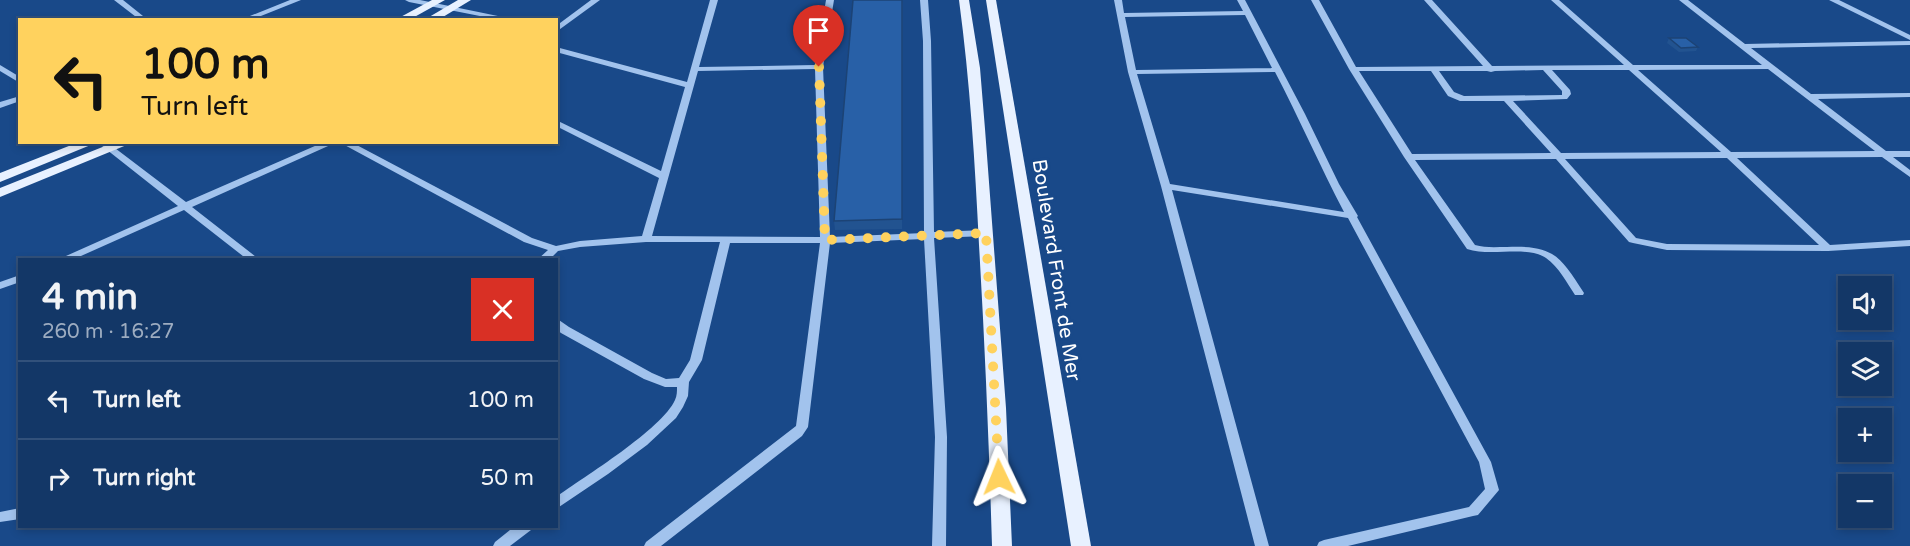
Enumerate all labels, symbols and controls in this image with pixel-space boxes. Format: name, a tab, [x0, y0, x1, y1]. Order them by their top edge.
pin	[793, 5, 844, 67]
icon: arrive	[802, 14, 835, 47]
text: 100 m	[141, 39, 270, 90]
icon: left	[42, 42, 120, 120]
text: Turn left	[141, 90, 248, 123]
street label: Boulevard Front de Mer	[1027, 158, 1085, 383]
text: 4 min	[42, 276, 138, 319]
map controls	[1838, 276, 1892, 528]
button: sound	[1838, 276, 1892, 330]
button: close	[471, 278, 534, 341]
text: 260 m · 16:27	[42, 320, 174, 344]
button: layers	[1838, 342, 1892, 396]
icon: left	[42, 384, 75, 417]
text: Turn left	[93, 387, 181, 413]
text: 100 m	[467, 387, 534, 413]
button: +	[1838, 408, 1892, 462]
position arrow	[967, 445, 1031, 509]
icon: right	[42, 462, 75, 495]
text: Turn right	[93, 465, 195, 491]
text: 50 m	[480, 465, 534, 491]
button: −	[1838, 474, 1892, 528]

